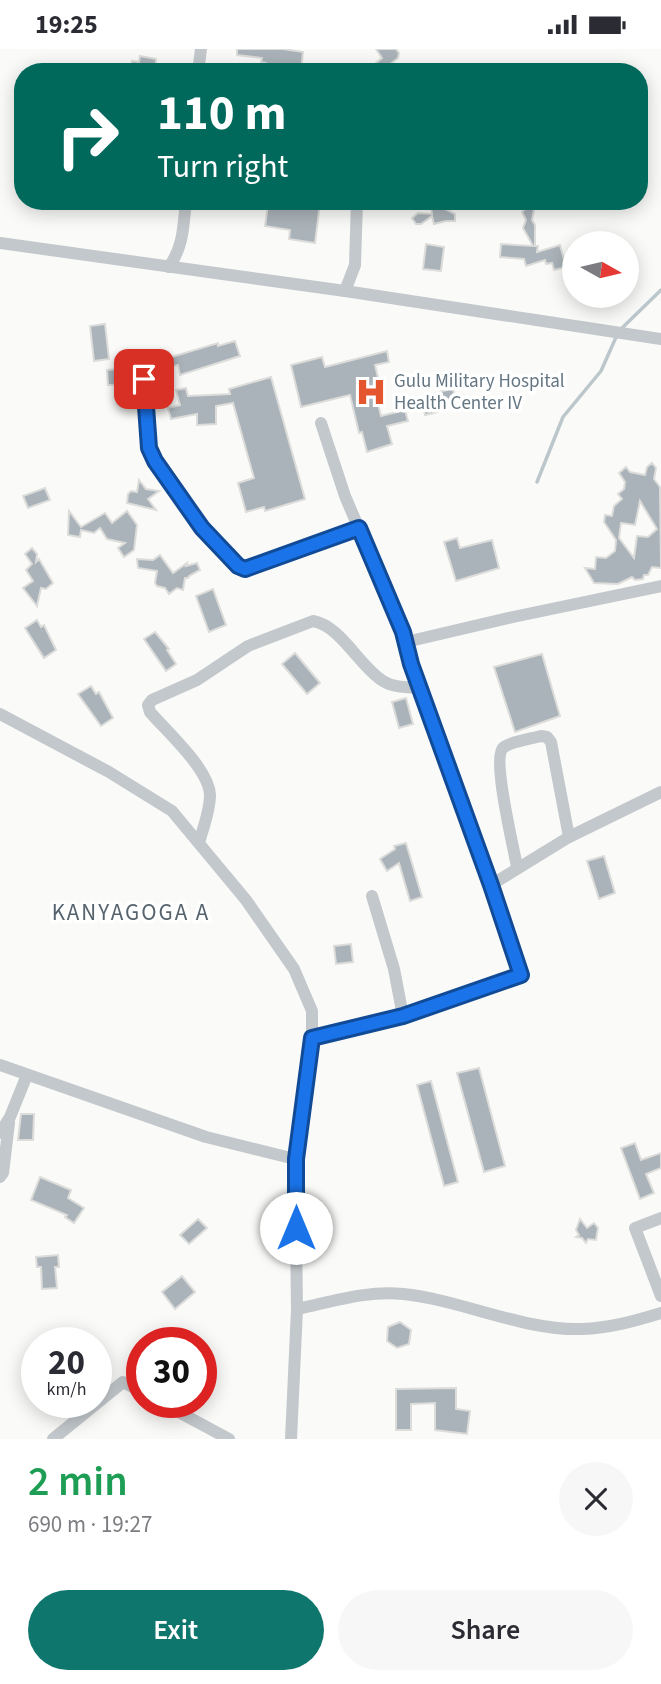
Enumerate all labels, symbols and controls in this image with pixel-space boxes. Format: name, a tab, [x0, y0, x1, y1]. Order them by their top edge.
text: 19:25	[35, 6, 98, 43]
text: 110 m	[157, 79, 286, 149]
icon: right	[42, 91, 133, 182]
text: Turn right	[157, 144, 288, 190]
north arrow	[562, 231, 639, 308]
map controls	[562, 231, 639, 308]
pin	[114, 349, 174, 409]
icon: arrive	[125, 360, 163, 398]
place label: Gulu Military Hospital Health Center IV	[394, 368, 565, 417]
hospital icon: Gulu Military Hospital Health Center IV	[354, 375, 388, 409]
district label: KANYAGOGA A	[52, 896, 210, 929]
position arrow	[259, 1191, 333, 1265]
speed limit sign: 30	[126, 1327, 217, 1418]
text: 20	[48, 1338, 85, 1388]
text: km/h	[47, 1377, 86, 1402]
text: 2 min	[28, 1452, 128, 1512]
button: close	[559, 1462, 633, 1536]
text: 690 m · 19:27	[28, 1508, 152, 1541]
button: Exit	[28, 1590, 324, 1670]
button: Share	[338, 1590, 633, 1670]

